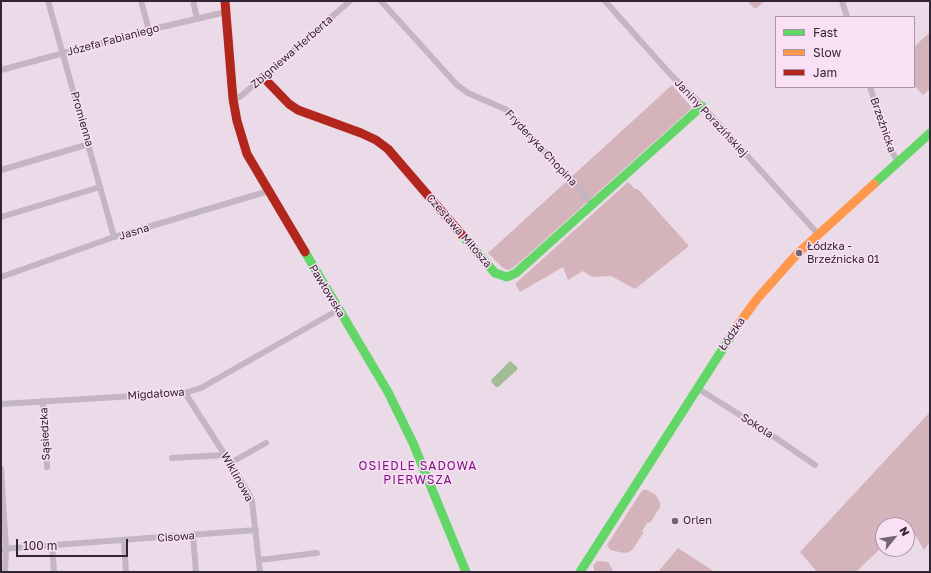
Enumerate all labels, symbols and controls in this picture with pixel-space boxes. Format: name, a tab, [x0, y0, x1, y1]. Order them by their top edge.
street label: Zbigniewa Herberta	[248, 13, 336, 91]
legend	[775, 16, 915, 88]
street label: Józefa Fabianiego	[65, 21, 161, 59]
text: Fast	[813, 25, 838, 40]
text: Slow	[813, 45, 841, 60]
text: Jam	[813, 65, 837, 80]
street label: Janiny Porazińskiej	[672, 76, 750, 160]
street label: Promienna	[68, 90, 96, 148]
street label: Brzeźnicka	[867, 96, 899, 154]
street label: Fryderyka Chopina	[502, 107, 580, 189]
street label: Czesława Miłosza	[424, 192, 494, 270]
street label: Jasna	[117, 221, 151, 243]
place label: Łódzka - Brzeźnicka 01	[807, 240, 879, 266]
marker: Łódzka - Brzeźnicka 01	[794, 248, 804, 258]
street label: Pawłowska	[306, 262, 348, 320]
street label: Łódzka	[716, 315, 748, 353]
street label: Migdałowa	[127, 385, 185, 403]
street label: Sąsiedzka	[37, 407, 53, 461]
street label: Sokola	[738, 411, 776, 441]
street label: Wiklinowa	[218, 450, 256, 504]
district label: OSIEDLE SADOWA PIERWSZA	[359, 459, 477, 487]
place label: Orlen	[683, 514, 712, 528]
marker: Orlen	[670, 516, 680, 526]
north arrow	[875, 517, 915, 557]
text: N	[897, 524, 913, 538]
street label: Cisowa	[157, 529, 195, 545]
scale bar	[18, 531, 130, 557]
text: 100 m	[23, 538, 57, 553]

